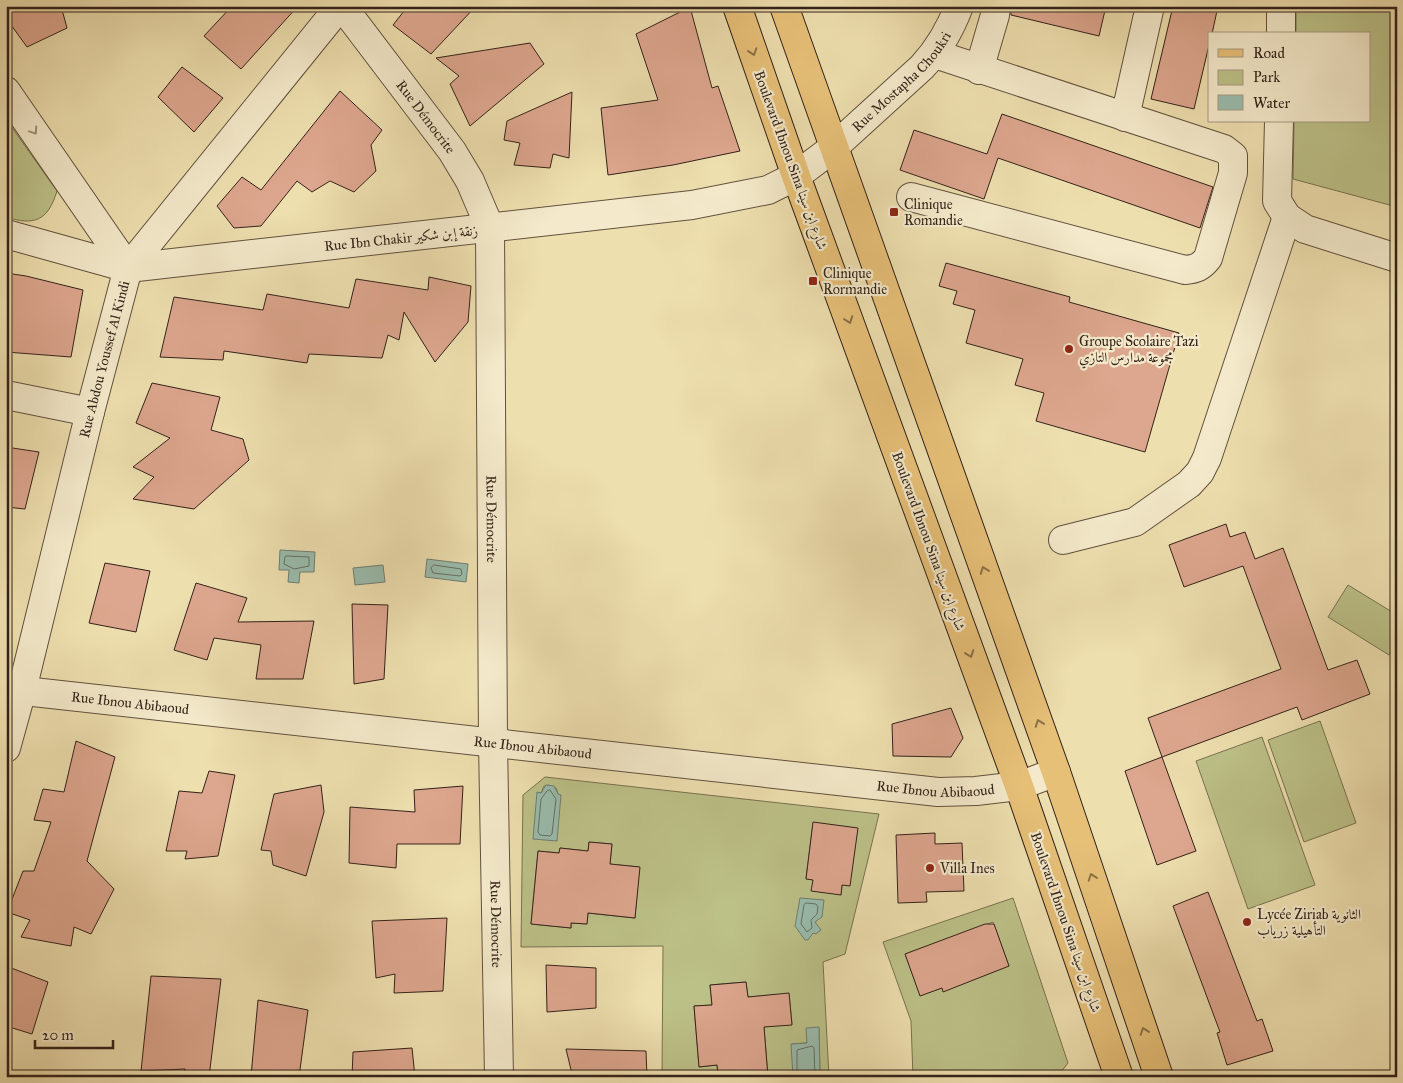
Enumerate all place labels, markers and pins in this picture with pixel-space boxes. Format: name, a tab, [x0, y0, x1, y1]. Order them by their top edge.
place label: Clinique Romandie	[904, 196, 963, 229]
marker: Clinique Romandie	[888, 206, 900, 218]
place label: Clinique Rormandie	[823, 265, 887, 298]
marker: Clinique Rormandie	[807, 275, 819, 287]
place label: Groupe Scolaire Tazi مجموعة مدارس التازي	[1079, 333, 1199, 369]
marker: Groupe Scolaire Tazi مجموعة مدارس التازي	[1063, 343, 1075, 355]
place label: Villa Ines	[939, 860, 995, 877]
marker: Villa Ines	[924, 862, 936, 874]
place label: Lycée Ziriab الثانوية التأهيلية زرياب	[1257, 906, 1361, 939]
marker: Lycée Ziriab الثانوية التأهيلية زرياب	[1241, 916, 1253, 928]

